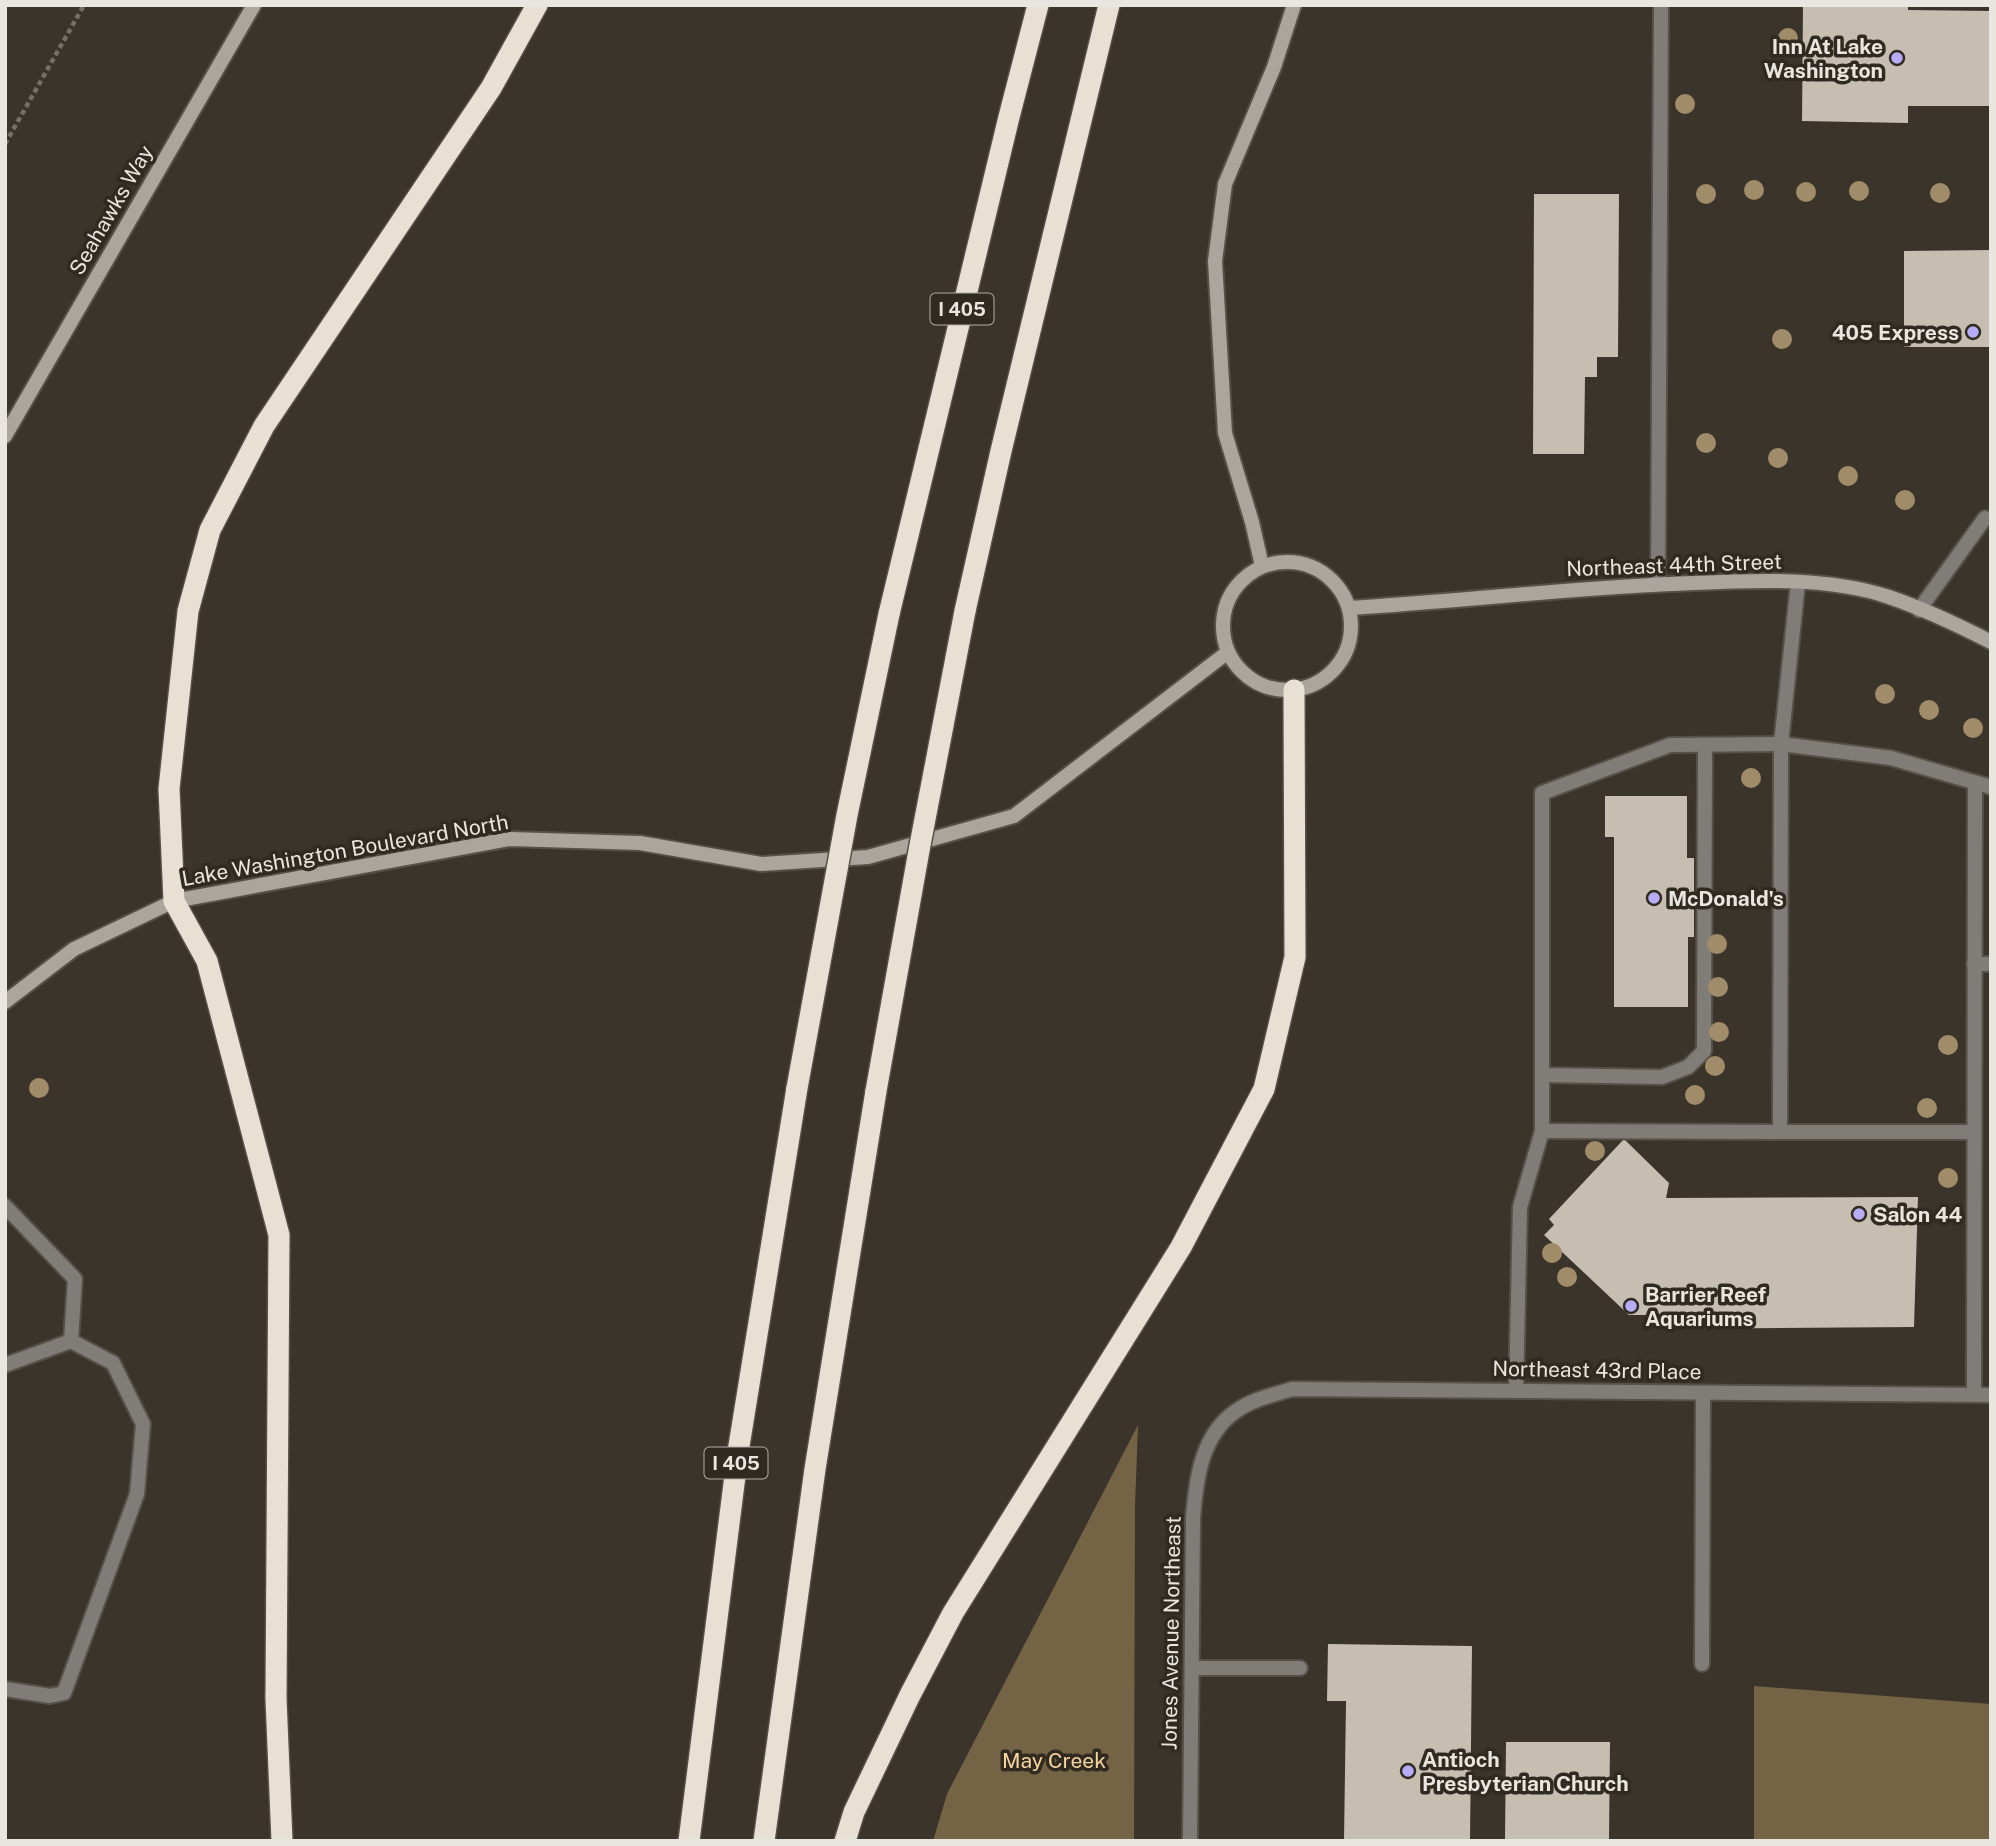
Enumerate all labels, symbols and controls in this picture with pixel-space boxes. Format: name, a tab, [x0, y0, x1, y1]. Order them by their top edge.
place label: Inn At Lake Washington	[1764, 34, 1883, 83]
marker: Inn At Lake Washington	[1889, 50, 1905, 66]
street label: Seahawks Way	[64, 141, 158, 279]
road number: I 405	[930, 294, 993, 324]
place label: 405 Express	[1832, 320, 1959, 345]
marker: 405 Express	[1965, 324, 1981, 340]
street label: Northeast 44th Street	[1566, 549, 1782, 581]
street label: Lake Washington Boulevard North	[180, 809, 510, 891]
place label: McDonald's	[1668, 886, 1784, 911]
marker: McDonald's	[1646, 890, 1662, 906]
place label: Salon 44	[1873, 1202, 1963, 1227]
marker: Salon 44	[1851, 1206, 1867, 1222]
place label: Barrier Reef Aquariums	[1645, 1282, 1766, 1331]
marker: Barrier Reef Aquariums	[1623, 1298, 1639, 1314]
street label: Northeast 43rd Place	[1492, 1356, 1702, 1384]
road number: I 405	[704, 1448, 768, 1478]
street label: Jones Avenue Northeast	[1156, 1516, 1186, 1750]
place label: Antioch Presbyterian Church	[1422, 1747, 1629, 1796]
park label: May Creek	[1002, 1748, 1106, 1773]
marker: Antioch Presbyterian Church	[1400, 1763, 1416, 1779]

